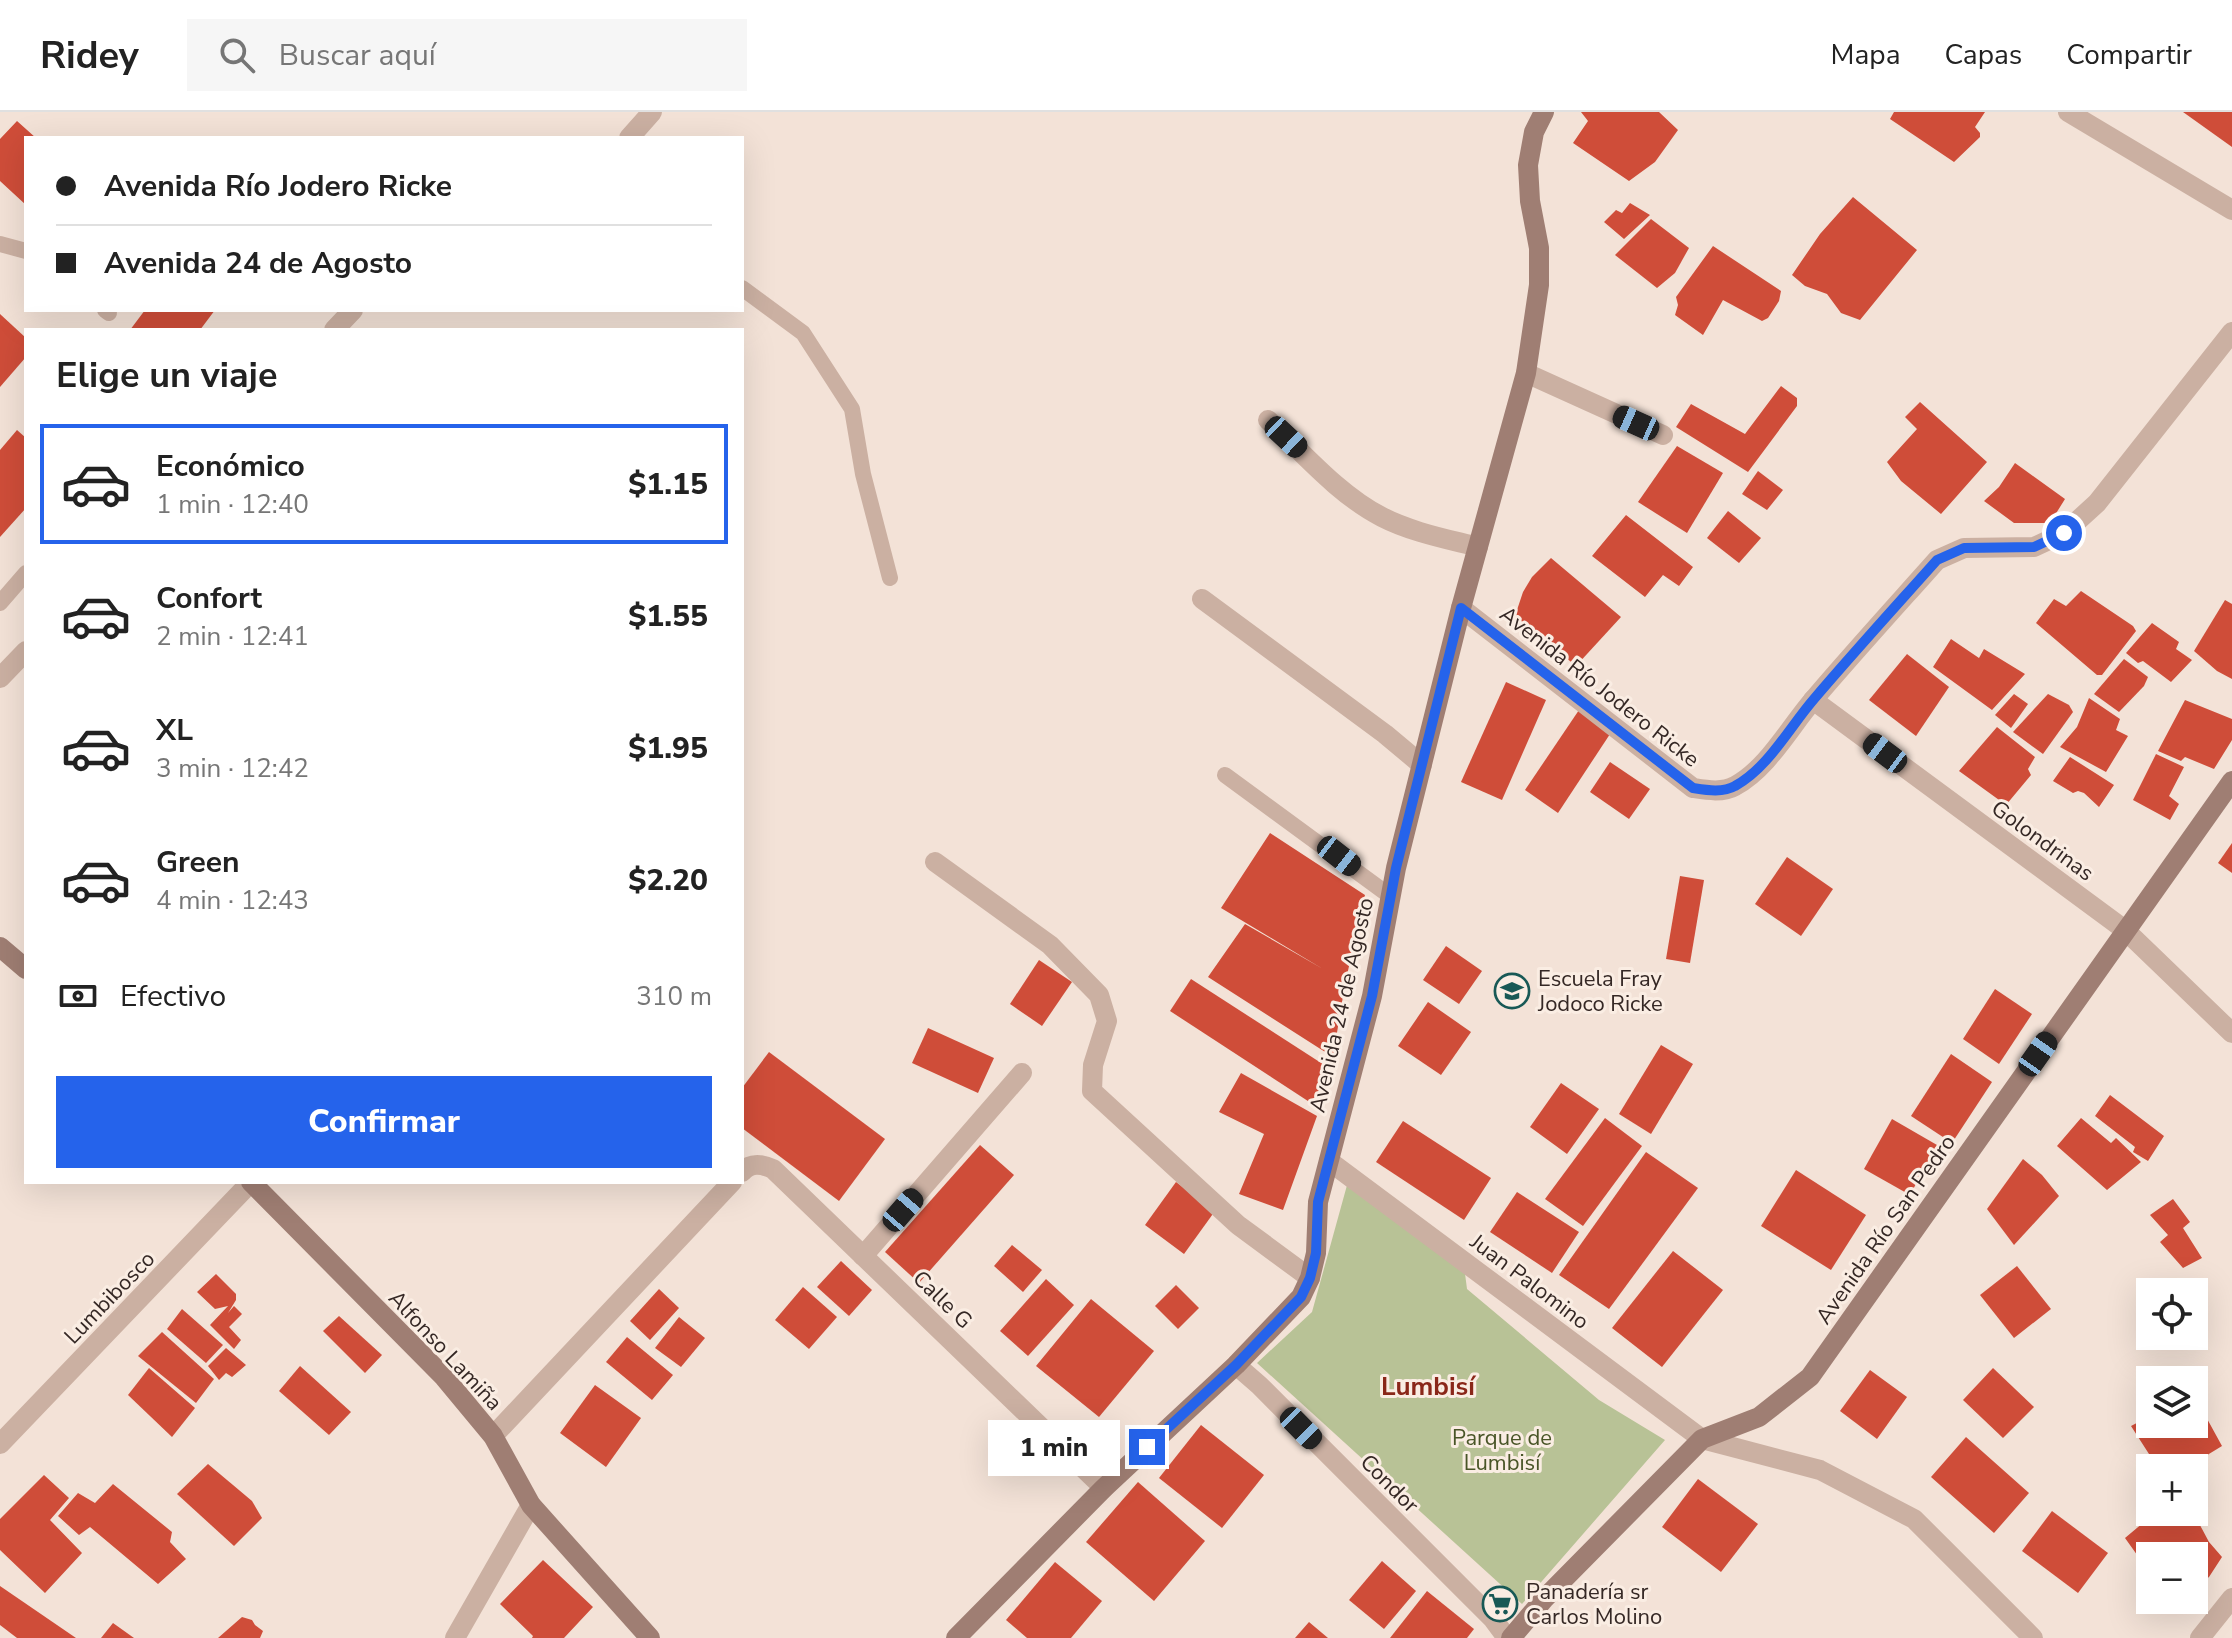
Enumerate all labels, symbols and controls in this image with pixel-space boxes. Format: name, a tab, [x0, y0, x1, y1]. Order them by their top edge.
search box	[187, 19, 747, 91]
text: Ridey	[40, 30, 139, 81]
icon: search	[215, 33, 259, 77]
text: Buscar aquí	[279, 35, 436, 76]
text: Mapa	[1831, 36, 1900, 74]
text: Capas	[1944, 36, 2022, 74]
text: Compartir	[2066, 36, 2192, 74]
text: Avenida Río Jodero Ricke	[104, 166, 452, 207]
text: Avenida 24 de Agosto	[104, 243, 412, 284]
text: Elige un viaje	[56, 351, 277, 400]
car	[1609, 402, 1663, 444]
car	[1260, 412, 1312, 462]
text: Económico	[156, 446, 305, 487]
icon: car	[60, 448, 132, 520]
text: $1.15	[628, 464, 708, 505]
text: 1 min · 12:40	[156, 487, 309, 522]
route start	[2046, 515, 2082, 551]
text: Confort	[156, 578, 262, 619]
icon: car	[60, 580, 132, 652]
text: $1.55	[628, 596, 708, 637]
street label: Avenida Río Jodero Ricke	[1493, 599, 1705, 774]
text: 2 min · 12:41	[156, 619, 309, 654]
text: XL	[156, 710, 193, 751]
icon: car	[60, 712, 132, 784]
text: $1.95	[628, 728, 708, 769]
car	[1859, 729, 1911, 777]
text: 3 min · 12:42	[156, 751, 309, 786]
street label: Golondrinas	[1985, 793, 2100, 888]
car	[1313, 832, 1365, 880]
text: Green	[156, 842, 240, 883]
icon: car	[60, 844, 132, 916]
text: $2.20	[628, 860, 708, 901]
text: 4 min · 12:43	[156, 883, 309, 918]
street label: Avenida 24 de Agosto	[1303, 895, 1381, 1116]
place label: Escuela Fray Jodoco Ricke	[1537, 964, 1663, 1019]
school or university icon: Escuela Fray Jodoco Ricke	[1493, 972, 1531, 1010]
icon: cash	[56, 974, 100, 1018]
text: Efectivo	[120, 976, 226, 1017]
text: 310 m	[636, 979, 712, 1014]
car	[2014, 1027, 2062, 1081]
button: Confirmar	[56, 1076, 712, 1168]
street label: Avenida Río San Pedro	[1809, 1129, 1963, 1330]
car	[878, 1184, 928, 1236]
street label: Juan Palomino	[1463, 1227, 1595, 1336]
street label: Lumbibosco	[58, 1245, 162, 1351]
street label: Calle G	[906, 1264, 979, 1336]
map controls	[2136, 1278, 2208, 1614]
button: locate	[2136, 1278, 2208, 1350]
street label: Alfonso Lamiña	[382, 1284, 509, 1417]
button: layers	[2136, 1366, 2208, 1438]
district label: Lumbisí	[1381, 1369, 1477, 1404]
car	[1276, 1403, 1326, 1453]
callout: 1 min	[987, 1419, 1119, 1475]
park label: Parque de Lumbisí	[1452, 1423, 1552, 1478]
route end	[1129, 1429, 1165, 1465]
text: 1 min	[1020, 1430, 1088, 1465]
street label: Condor	[1353, 1448, 1425, 1520]
button: +	[2136, 1454, 2208, 1526]
button: −	[2136, 1542, 2208, 1614]
place label: Panadería sr Carlos Molino	[1526, 1577, 1662, 1632]
supermarket icon: Panadería sr Carlos Molino	[1481, 1585, 1519, 1623]

